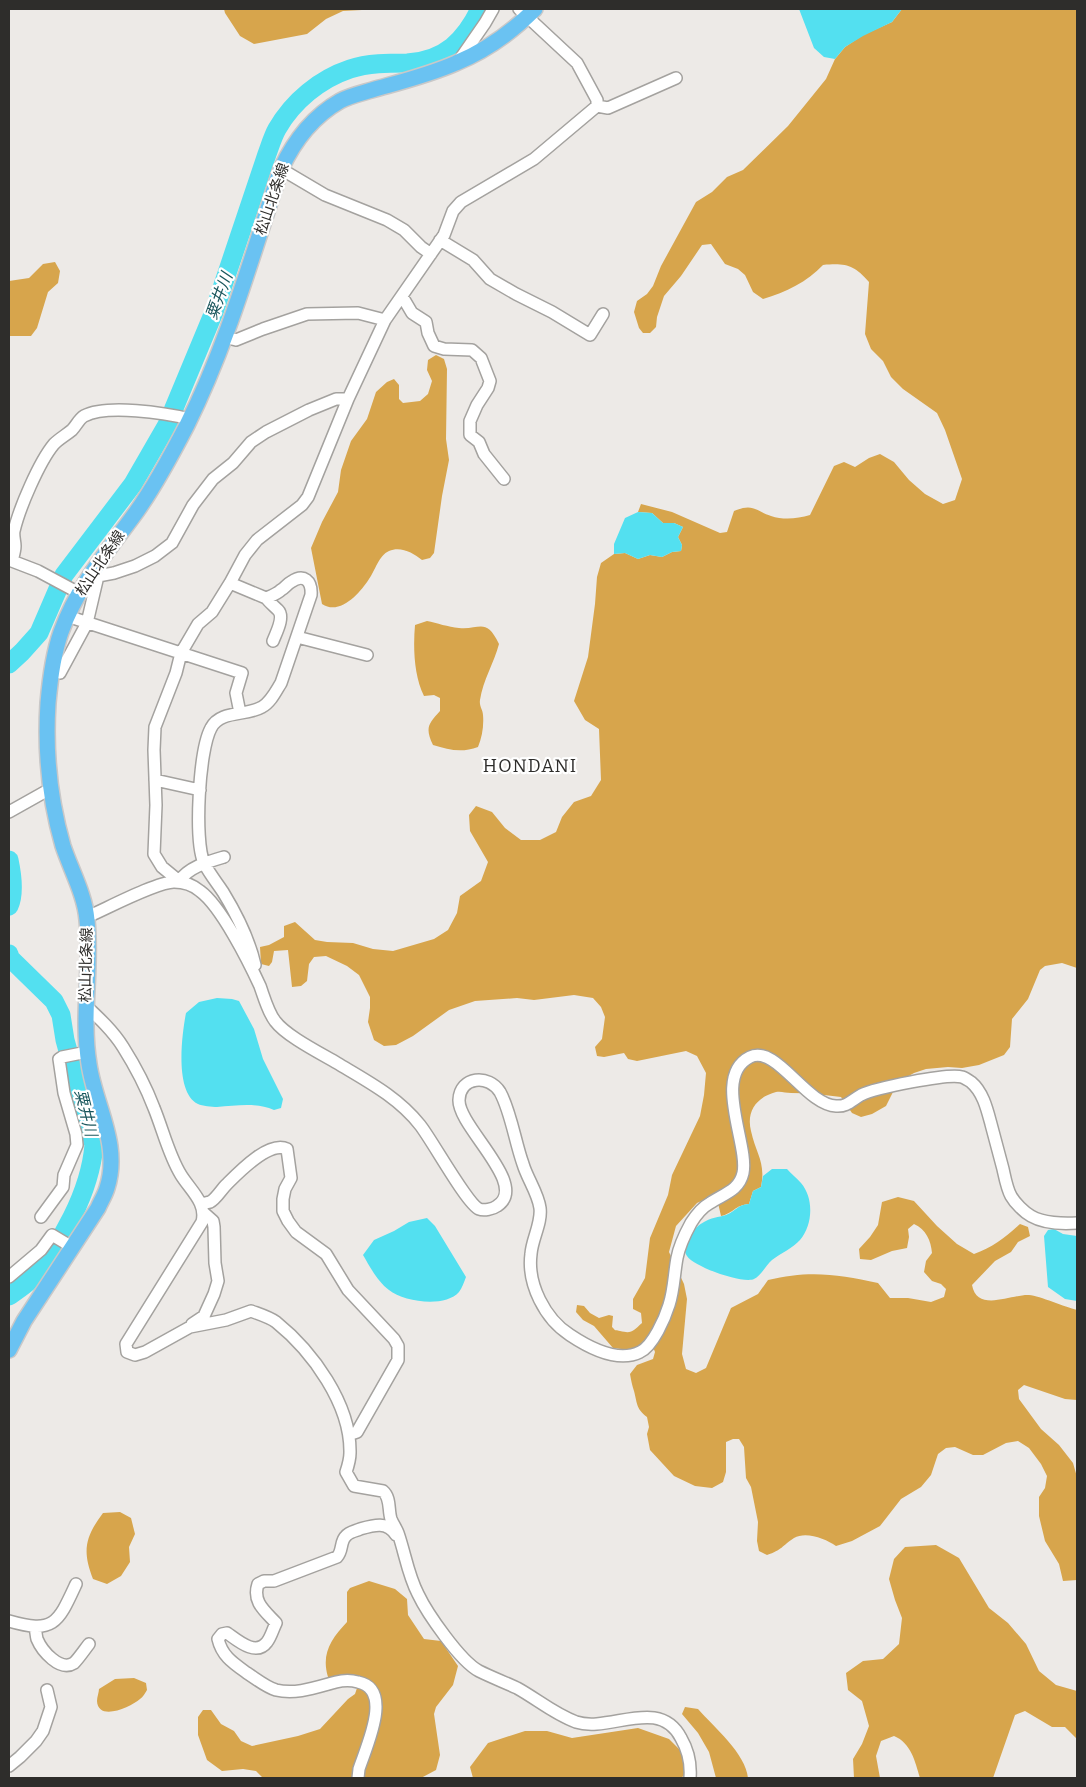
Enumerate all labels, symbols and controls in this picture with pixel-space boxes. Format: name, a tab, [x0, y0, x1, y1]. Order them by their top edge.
street label: 松山北条線	[251, 161, 293, 237]
water label: 粟井川	[202, 268, 237, 322]
street label: 松山北条線	[72, 527, 128, 599]
district label: HONDANI	[483, 755, 577, 777]
street label: 松山北条線	[76, 927, 96, 1003]
water label: 粟井川	[71, 1087, 102, 1141]

